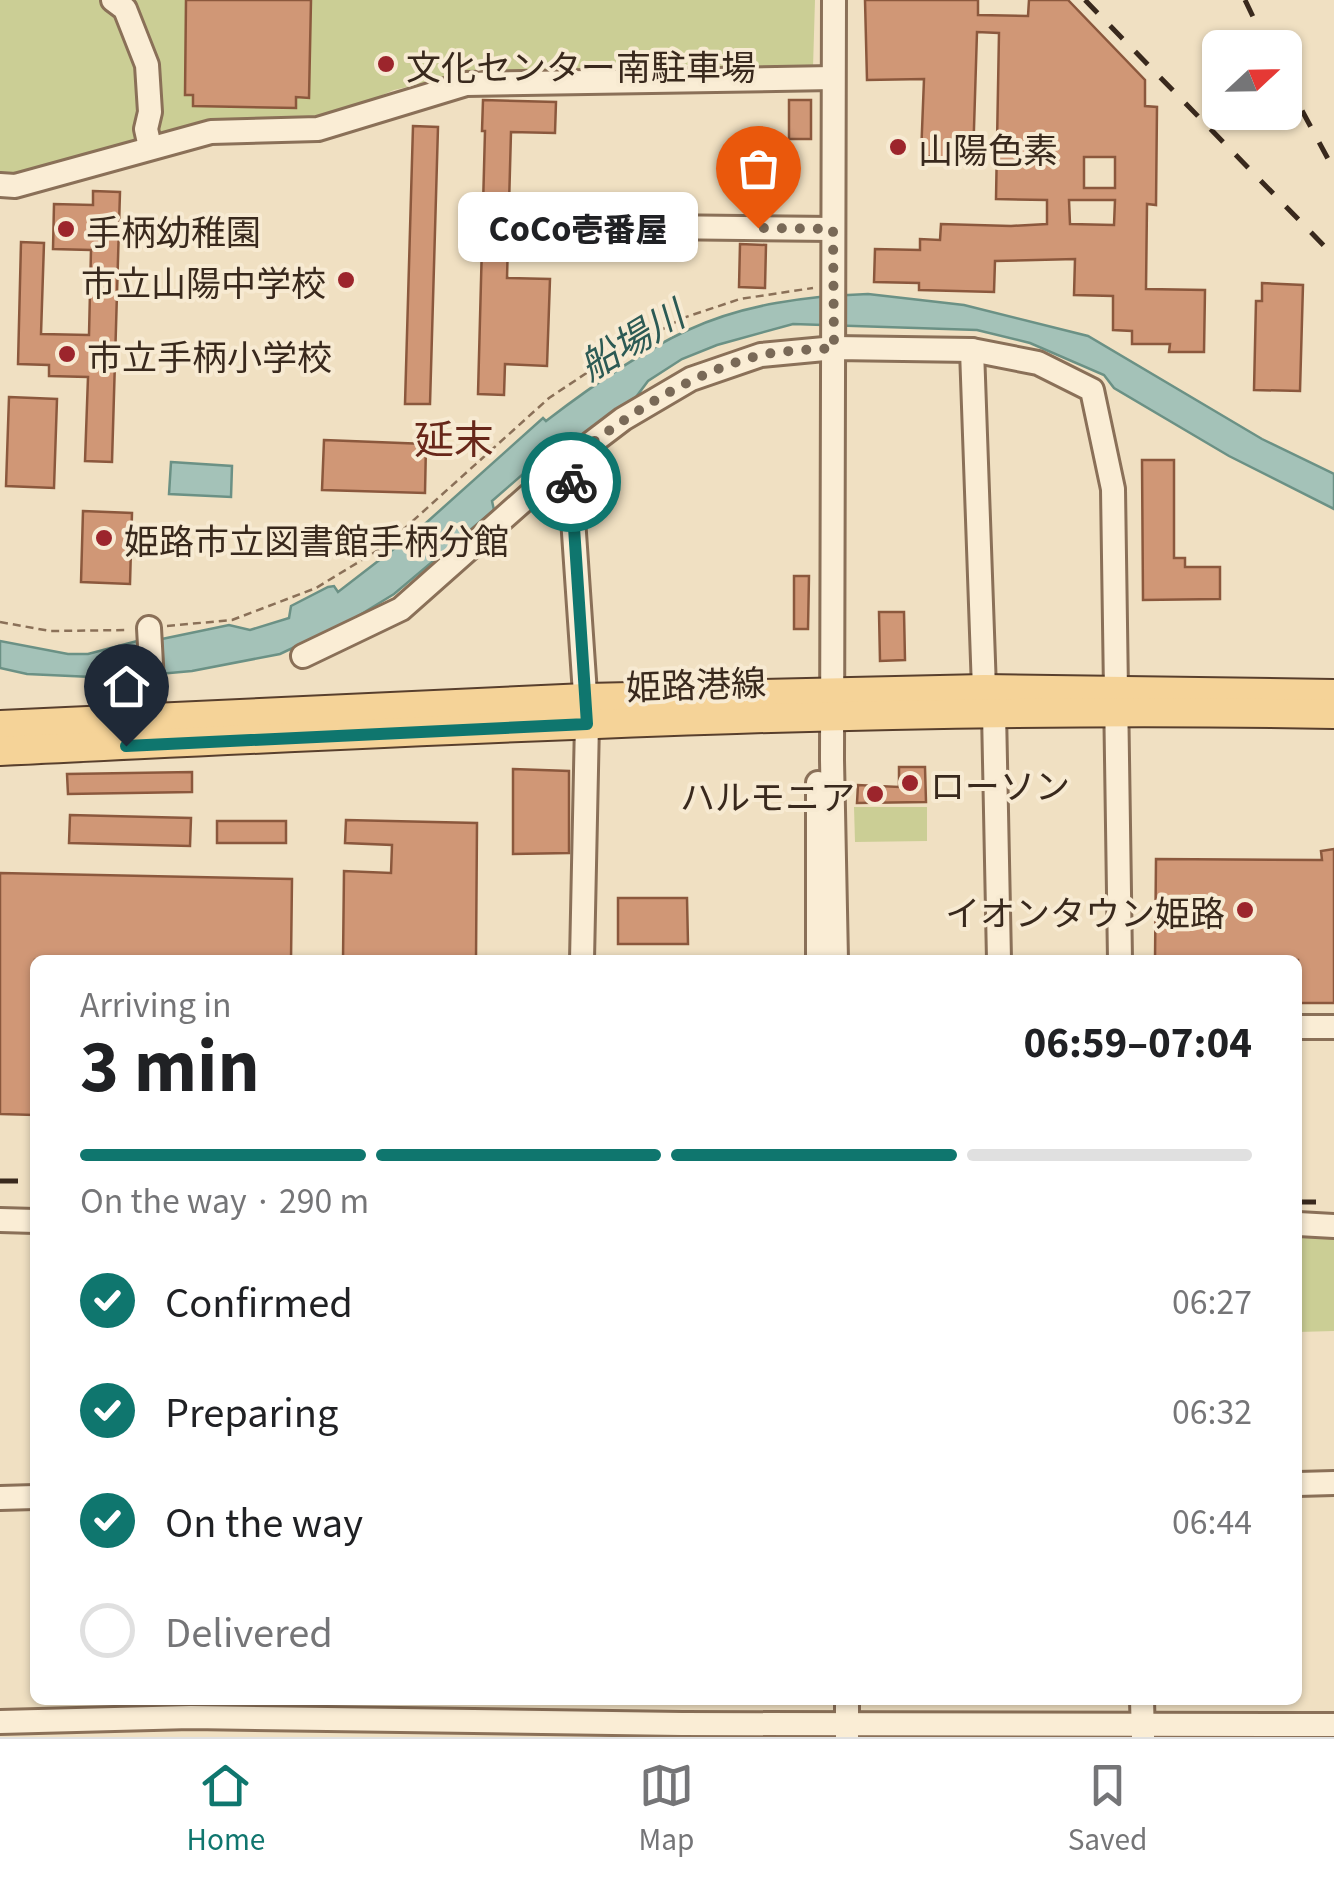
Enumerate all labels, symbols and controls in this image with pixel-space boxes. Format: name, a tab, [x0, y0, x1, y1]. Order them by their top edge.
north arrow	[1202, 30, 1302, 130]
map controls	[1202, 30, 1302, 130]
place label: 文化センター南駐車場	[406, 39, 756, 90]
marker: 文化センター南駐車場	[375, 53, 397, 75]
place label: 山陽色素	[918, 122, 1058, 173]
pin	[716, 126, 801, 229]
marker: 山陽色素	[887, 136, 909, 158]
icon: bag	[731, 141, 786, 196]
callout: CoCo壱番屋	[458, 193, 698, 263]
place label: 手柄幼稚園	[86, 204, 261, 255]
text: CoCo壱番屋	[489, 204, 667, 250]
marker: 手柄幼稚園	[55, 218, 77, 240]
place label: 市立山陽中学校	[81, 255, 326, 306]
marker: 市立山陽中学校	[335, 269, 357, 291]
water label: 船場川	[567, 283, 696, 391]
place label: 市立手柄小学校	[87, 329, 332, 380]
marker: 市立手柄小学校	[56, 343, 78, 365]
district label: 延末	[414, 408, 494, 466]
courier	[521, 432, 621, 532]
icon: bike	[544, 455, 599, 510]
place label: 姫路市立図書館手柄分館	[124, 513, 509, 564]
marker: 姫路市立図書館手柄分館	[93, 527, 115, 549]
pin	[84, 644, 169, 747]
street label: 姫路港線	[625, 654, 767, 710]
icon: home	[99, 659, 154, 714]
place label: ローソン	[930, 758, 1070, 809]
place label: ハルモニア	[680, 769, 855, 820]
marker: ローソン	[899, 772, 921, 794]
marker: ハルモニア	[864, 783, 886, 805]
place label: イオンタウン姫路	[945, 885, 1225, 936]
marker: イオンタウン姫路	[1234, 899, 1256, 921]
text: Arriving in	[80, 980, 232, 1026]
text: 06:59–07:04	[1023, 1013, 1252, 1068]
text: 3 min	[80, 1016, 260, 1110]
text: On the way · 290 m	[80, 1176, 369, 1222]
icon: check	[80, 1273, 135, 1328]
text: Confirmed	[165, 1273, 353, 1328]
text: 06:27	[1172, 1277, 1252, 1323]
icon: check	[80, 1383, 135, 1438]
text: Preparing	[165, 1383, 338, 1438]
text: 06:32	[1172, 1387, 1252, 1433]
icon: check	[80, 1493, 135, 1548]
text: On the way	[165, 1493, 363, 1548]
text: 06:44	[1172, 1497, 1252, 1543]
text: Delivered	[165, 1603, 333, 1658]
tab: Home	[187, 1758, 265, 1858]
tab: Map	[639, 1758, 694, 1858]
tab: Saved	[1068, 1758, 1147, 1858]

